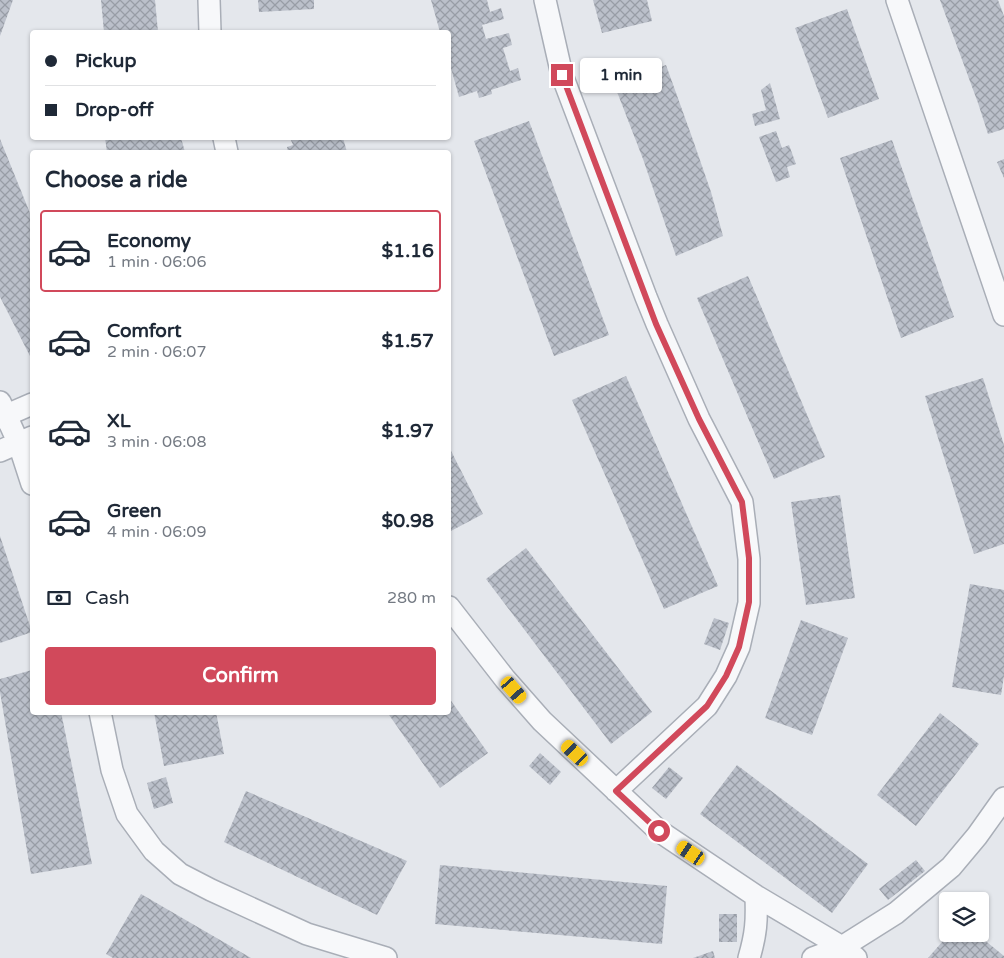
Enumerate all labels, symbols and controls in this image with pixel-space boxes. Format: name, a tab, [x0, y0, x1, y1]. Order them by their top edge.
text: Pickup	[75, 50, 136, 72]
callout: 1 min	[580, 58, 662, 92]
route end	[551, 64, 573, 86]
text: 1 min	[600, 65, 642, 85]
text: Drop-off	[75, 99, 154, 121]
text: Choose a ride	[45, 167, 188, 193]
icon: car	[47, 229, 92, 274]
text: Economy	[107, 230, 191, 252]
text: $1.16	[382, 240, 434, 262]
text: 1 min · 06:06	[107, 252, 206, 272]
icon: car	[47, 319, 92, 364]
text: Comfort	[107, 320, 181, 342]
text: $1.57	[382, 330, 434, 352]
text: 2 min · 06:07	[107, 342, 206, 362]
icon: car	[47, 409, 92, 454]
text: XL	[107, 410, 131, 432]
text: $1.97	[382, 420, 434, 442]
text: 3 min · 06:08	[107, 432, 206, 452]
icon: car	[47, 499, 92, 544]
text: Green	[107, 500, 161, 522]
text: $0.98	[382, 510, 434, 532]
text: 4 min · 06:09	[107, 522, 206, 542]
icon: cash	[45, 584, 73, 612]
text: Cash	[85, 587, 130, 609]
text: 280 m	[387, 588, 436, 608]
button: Confirm	[45, 647, 436, 705]
car	[498, 674, 529, 706]
car	[558, 737, 591, 769]
route start	[648, 820, 670, 842]
car	[674, 838, 707, 868]
map controls	[939, 892, 989, 942]
button: layers	[939, 892, 989, 942]

